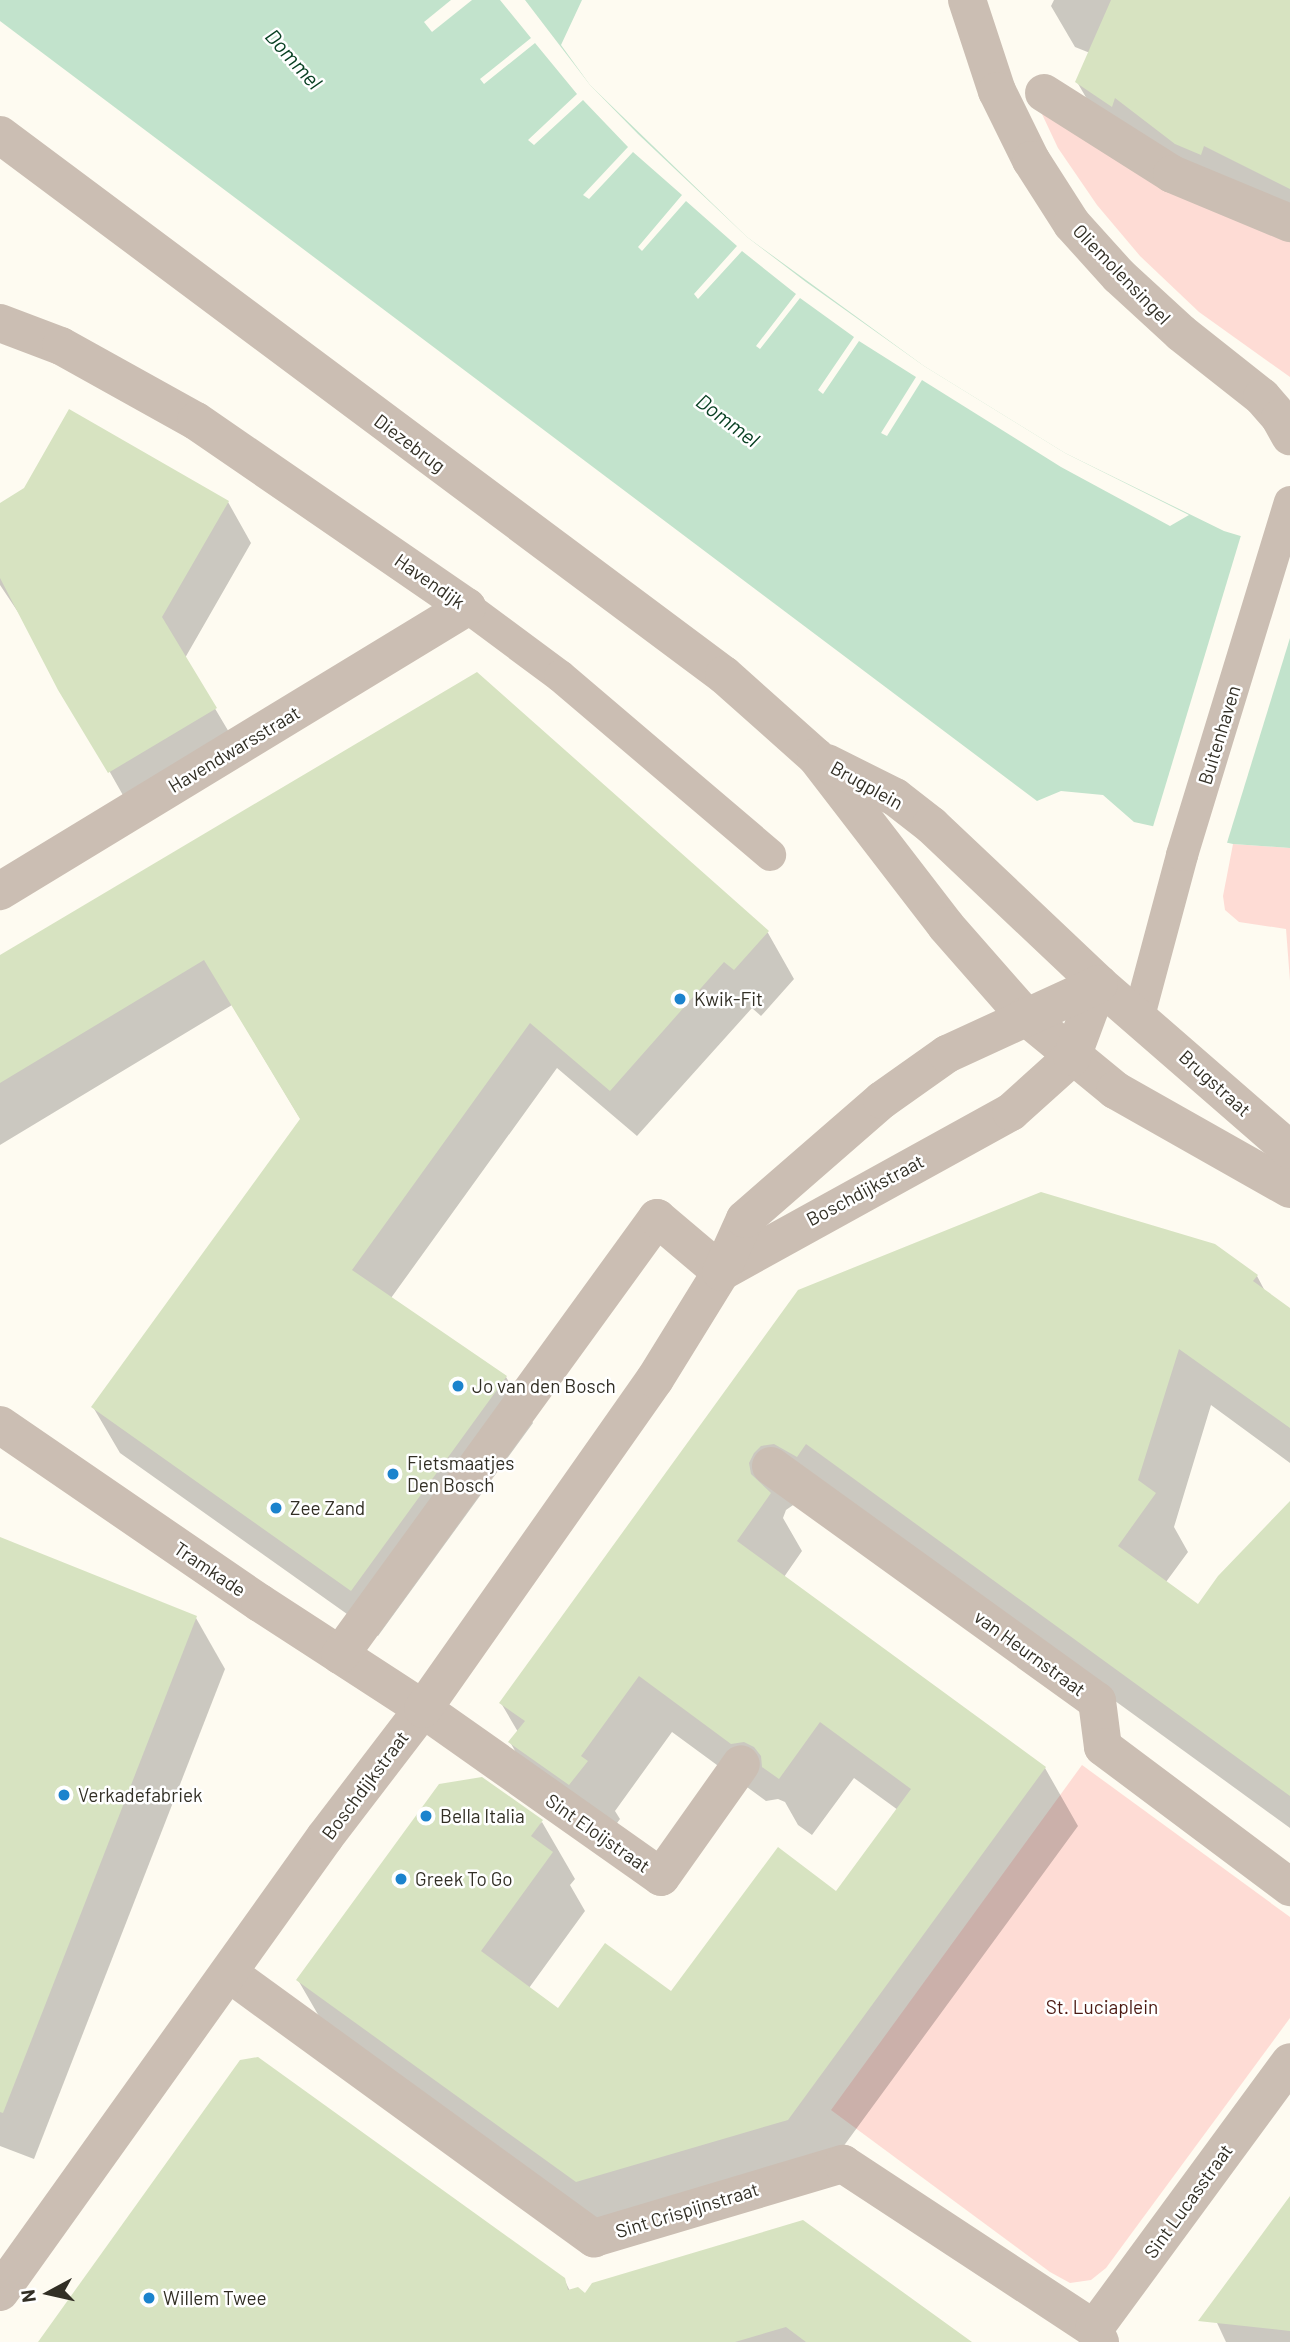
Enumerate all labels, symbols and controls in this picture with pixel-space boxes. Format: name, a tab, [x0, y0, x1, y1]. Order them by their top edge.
water label: Dommel	[260, 24, 328, 94]
street label: Oliemolensingel	[1068, 219, 1176, 329]
water label: Dommel	[691, 388, 765, 452]
street label: Diezebrug	[370, 409, 450, 477]
street label: Havendijk	[391, 549, 469, 613]
street label: Buitenhaven	[1193, 683, 1245, 787]
street label: Havendwarsstraat	[164, 701, 304, 797]
street label: Brugplein	[827, 756, 907, 814]
place label: Kwik-Fit	[694, 988, 763, 1010]
marker: Kwik-Fit	[672, 991, 688, 1007]
street label: Brugstraat	[1175, 1045, 1255, 1121]
street label: Boschdijkstraat	[802, 1149, 928, 1231]
place label: Jo van den Bosch	[472, 1375, 616, 1397]
marker: Jo van den Bosch	[450, 1378, 466, 1394]
place label: Fietsmaatjes Den Bosch	[407, 1452, 514, 1496]
marker: Fietsmaatjes Den Bosch	[385, 1466, 401, 1482]
place label: Zee Zand	[290, 1497, 365, 1519]
marker: Zee Zand	[268, 1500, 284, 1516]
street label: Tramkade	[170, 1537, 250, 1601]
street label: van Heurnstraat	[970, 1605, 1090, 1701]
street label: Boschdijkstraat	[317, 1726, 413, 1844]
place label: Verkadefabriek	[78, 1784, 203, 1806]
marker: Verkadefabriek	[56, 1787, 72, 1803]
street label: Sint Eloijstraat	[542, 1789, 654, 1877]
place label: Bella Italia	[440, 1805, 525, 1827]
marker: Bella Italia	[418, 1808, 434, 1824]
place label: Greek To Go	[415, 1868, 513, 1890]
marker: Greek To Go	[393, 1871, 409, 1887]
park label: St. Luciaplein	[1046, 1996, 1158, 2018]
street label: Sint Lucasstraat	[1139, 2139, 1237, 2263]
street label: Sint Crispijnstraat	[613, 2177, 761, 2243]
north arrow	[14, 2258, 84, 2328]
place label: Willem Twee	[163, 2287, 267, 2309]
text: N	[15, 2288, 40, 2304]
marker: Willem Twee	[141, 2290, 157, 2306]

